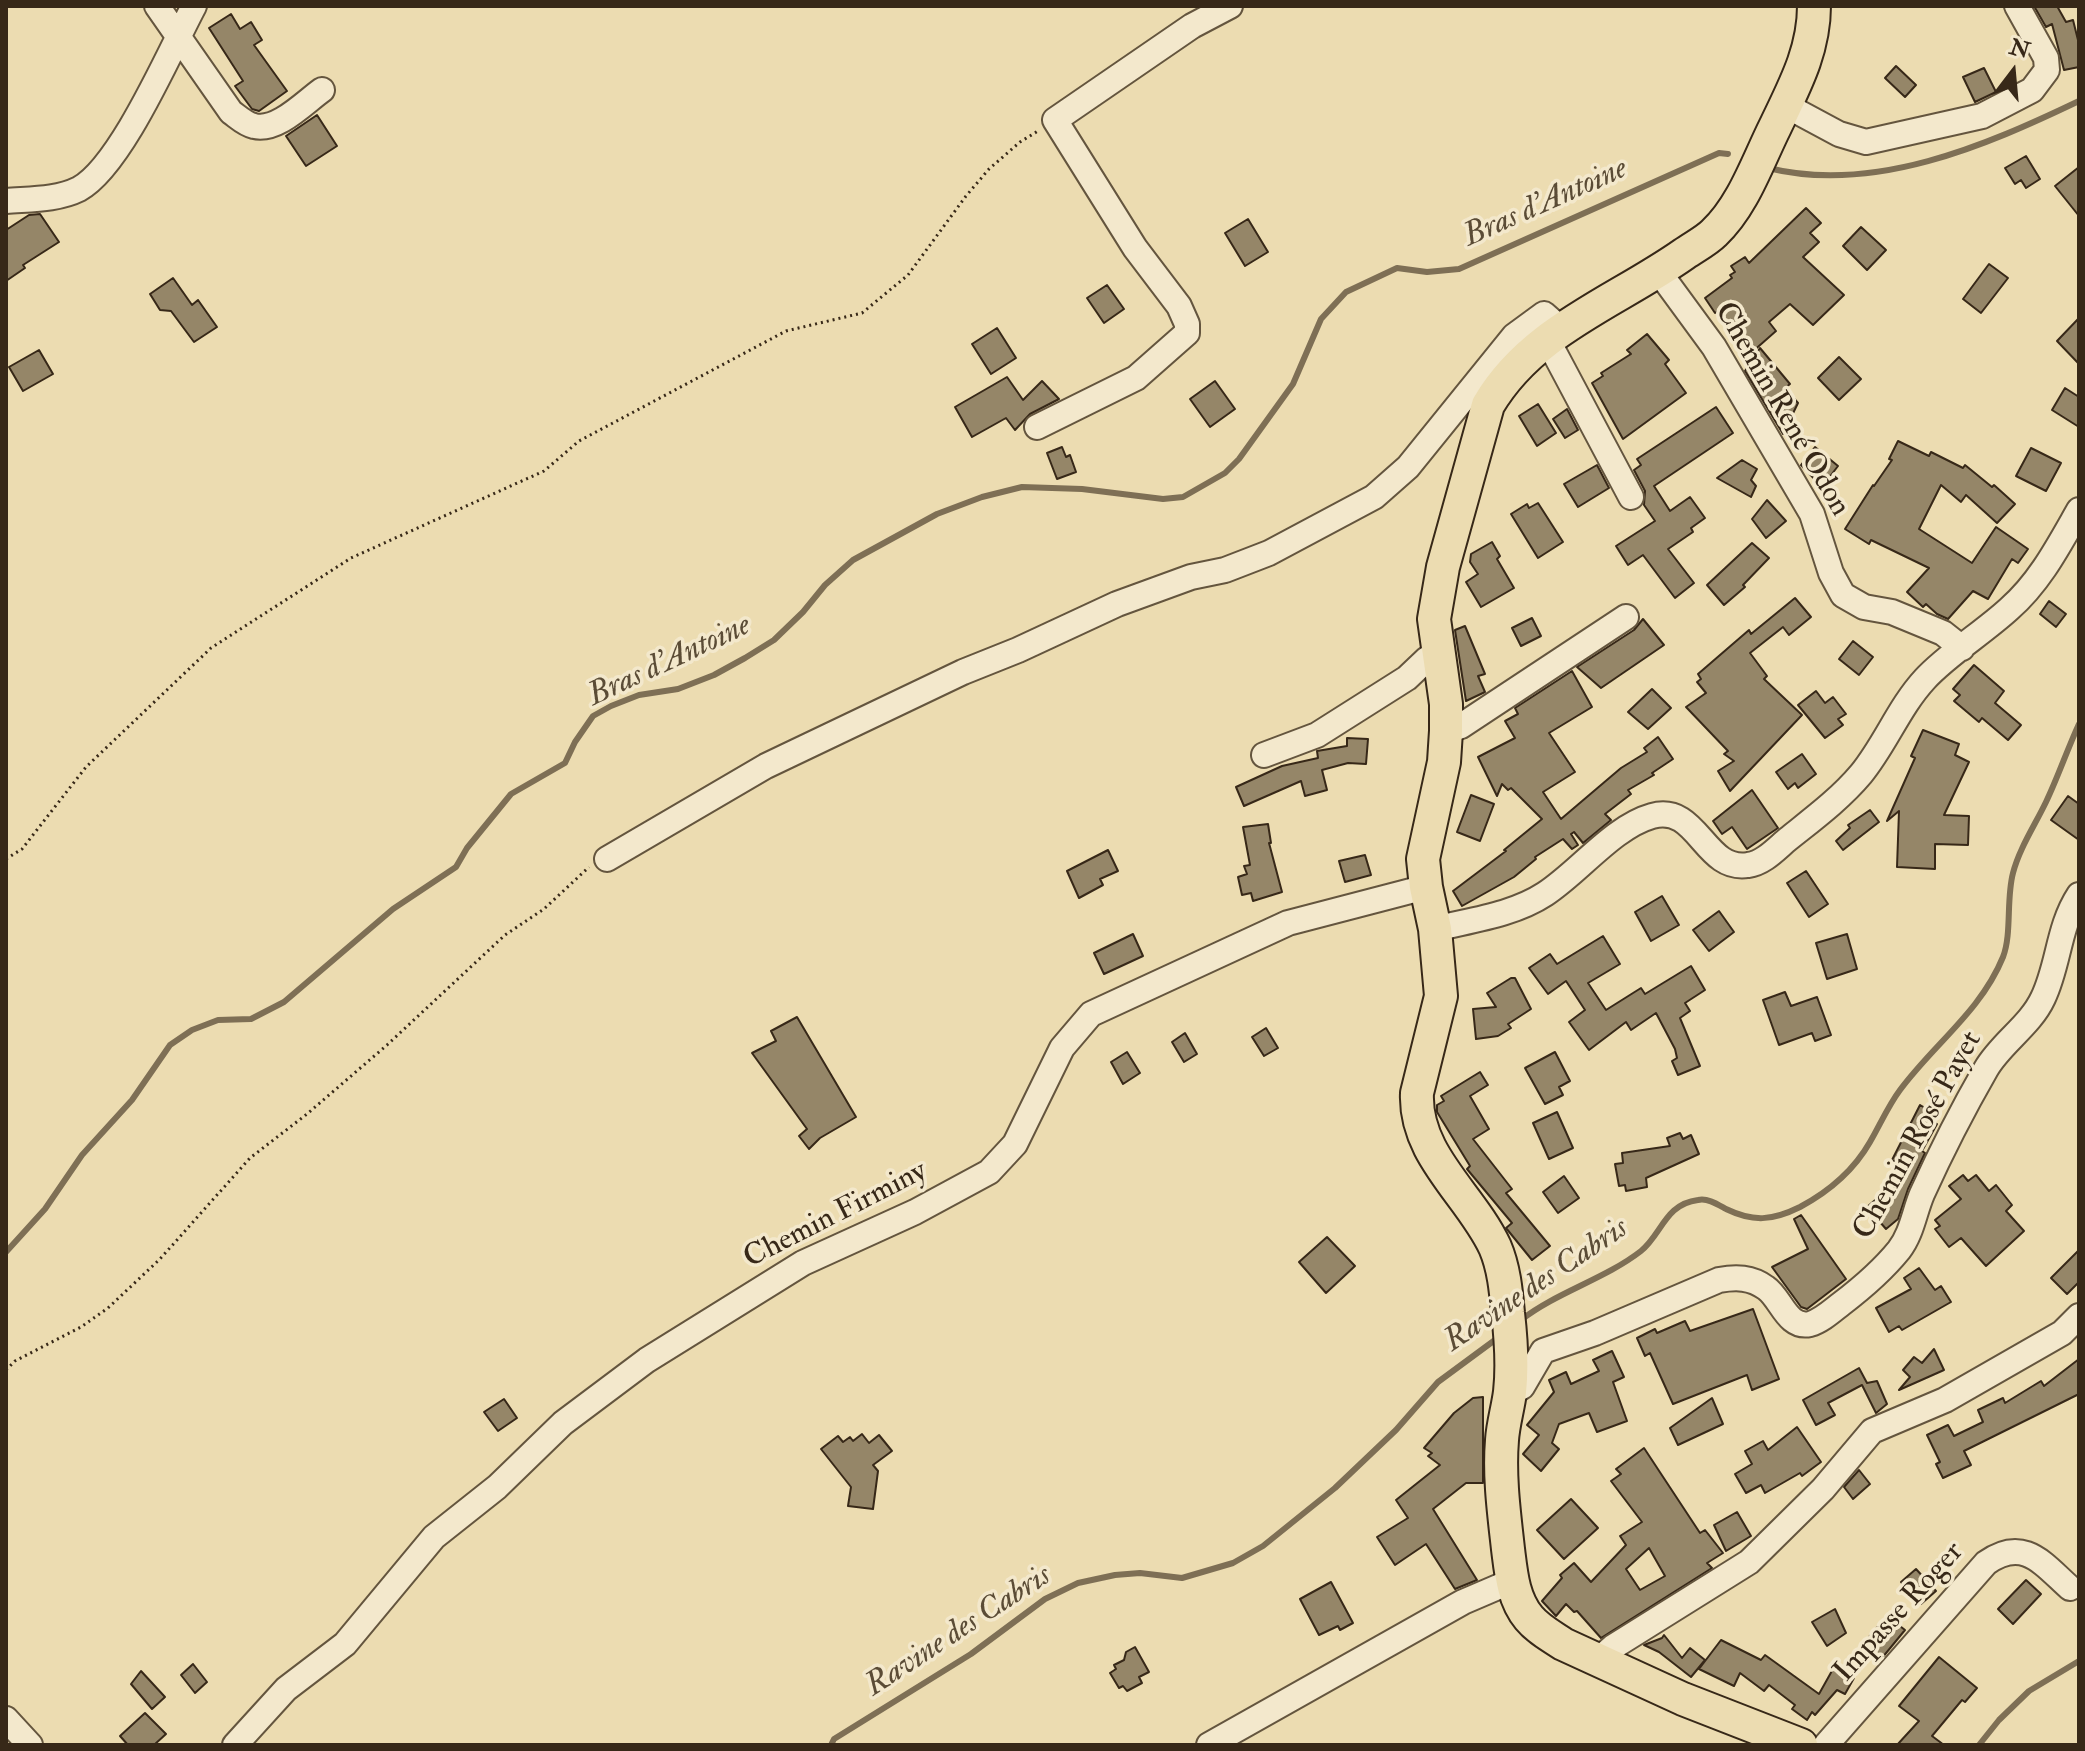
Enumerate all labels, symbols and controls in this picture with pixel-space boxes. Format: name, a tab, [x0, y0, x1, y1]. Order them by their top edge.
north arrow	[1973, 32, 2053, 112]
text: N	[2006, 33, 2033, 65]
water label: Bras d'Antoine	[1458, 151, 1634, 257]
street label: Chemin René Odon	[1705, 297, 1857, 523]
water label: Bras d'Antoine	[583, 608, 757, 716]
street label: Chemin Rosé Payet	[1847, 1026, 1991, 1246]
street label: Chemin Firminy	[738, 1154, 934, 1278]
water label: Ravine des Cabris	[1438, 1210, 1636, 1362]
street label: Impasse Roger	[1828, 1535, 1972, 1691]
water label: Ravine des Cabris	[859, 1558, 1059, 1706]

